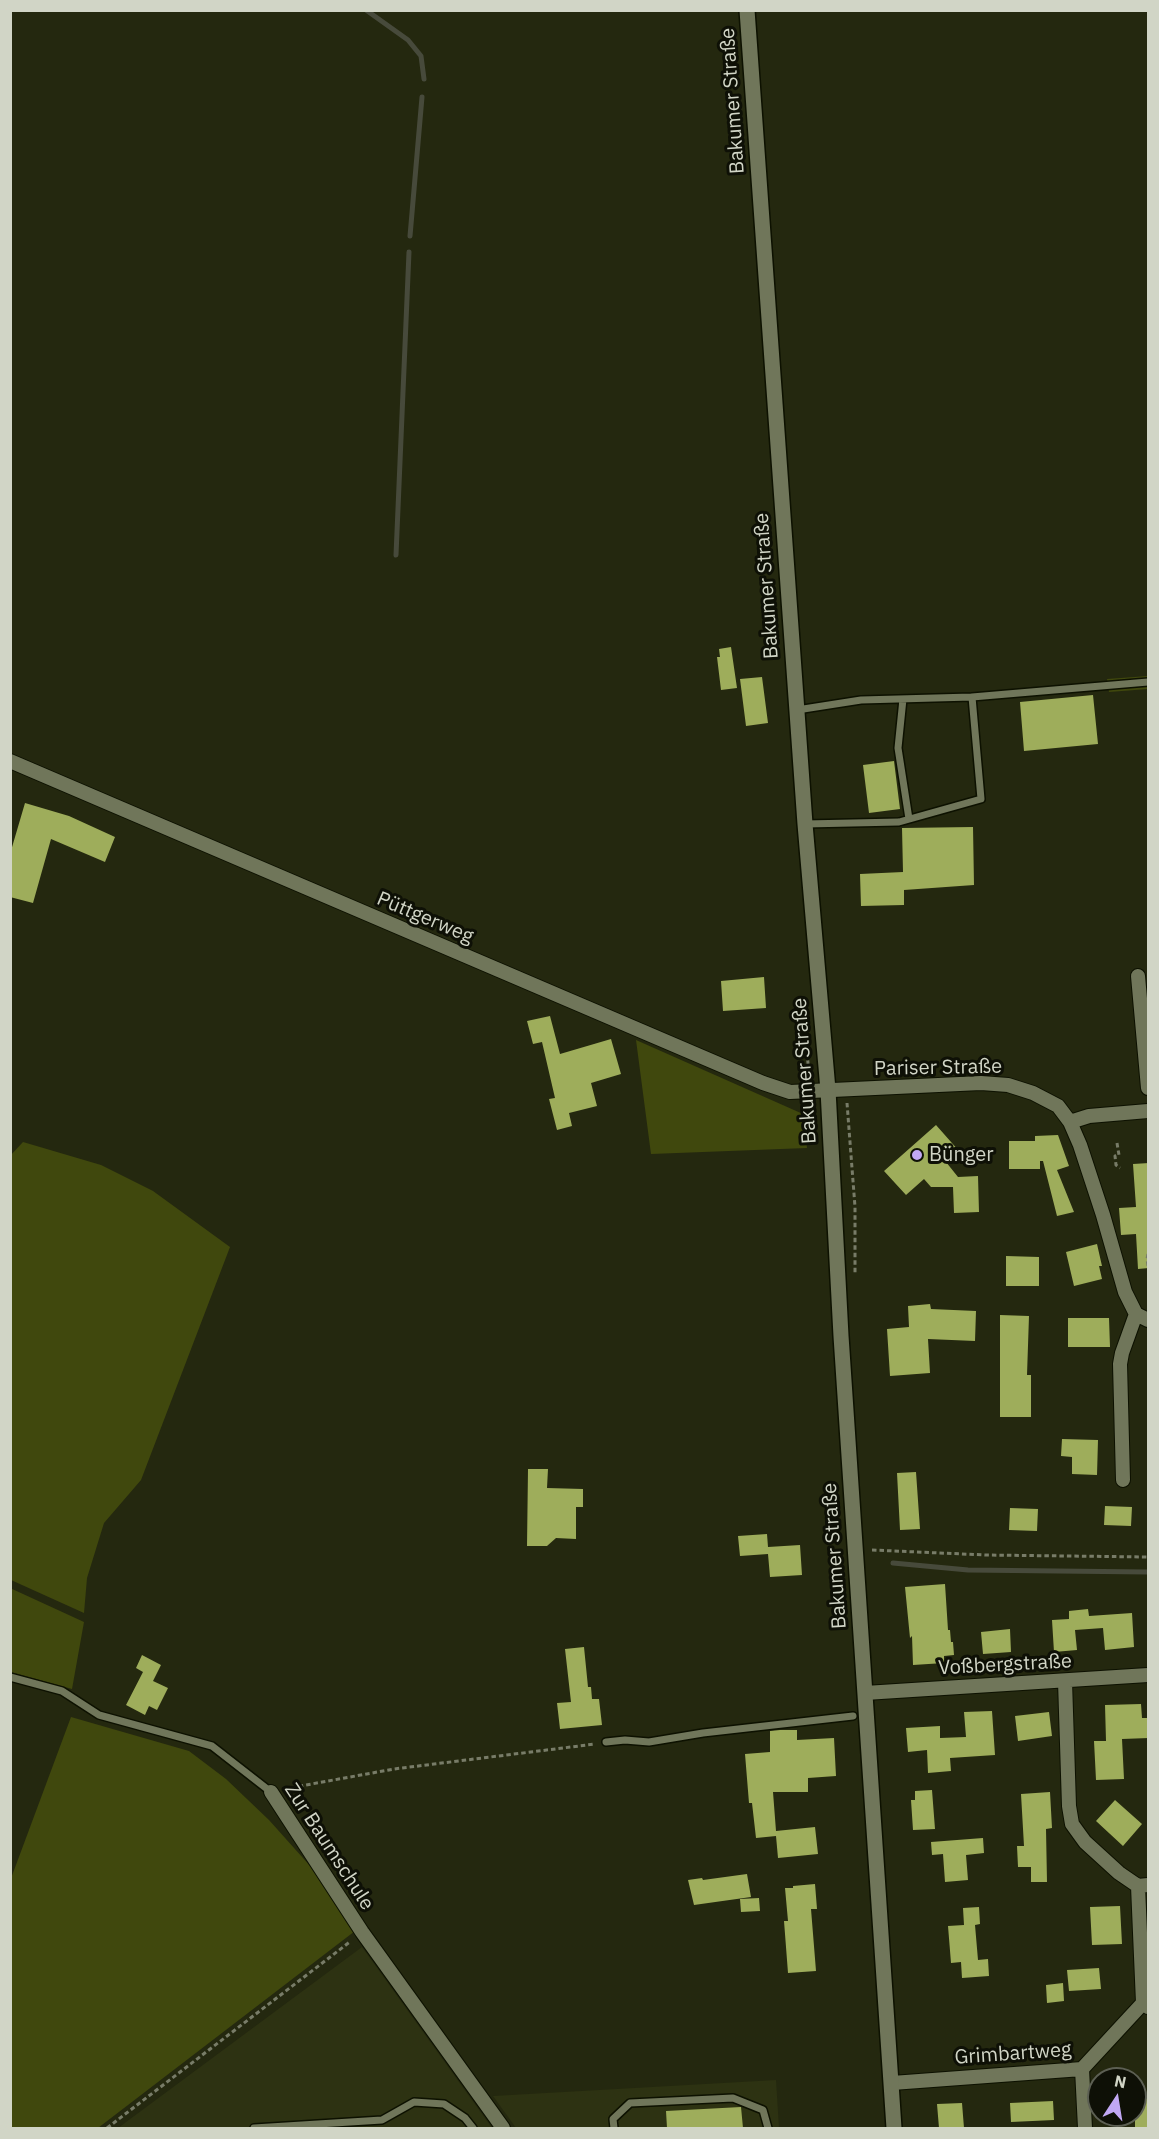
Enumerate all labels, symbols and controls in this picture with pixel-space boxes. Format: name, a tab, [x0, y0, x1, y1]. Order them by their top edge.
street label: Bakumer Straße	[716, 27, 750, 175]
street label: Bakumer Straße	[750, 512, 784, 660]
street label: Püttgerweg	[373, 887, 477, 949]
street label: Bakumer Straße	[788, 997, 822, 1145]
street label: Pariser Straße	[874, 1055, 1002, 1081]
place label: Bünger	[929, 1143, 994, 1167]
marker: Bünger	[910, 1148, 924, 1162]
street label: Bakumer Straße	[818, 1482, 852, 1630]
street label: Voßbergstraße	[938, 1650, 1072, 1680]
street label: Zur Baumschule	[279, 1779, 379, 1915]
street label: Grimbartweg	[954, 2038, 1072, 2070]
north arrow	[1087, 2067, 1147, 2127]
text: N	[1113, 2070, 1128, 2092]

